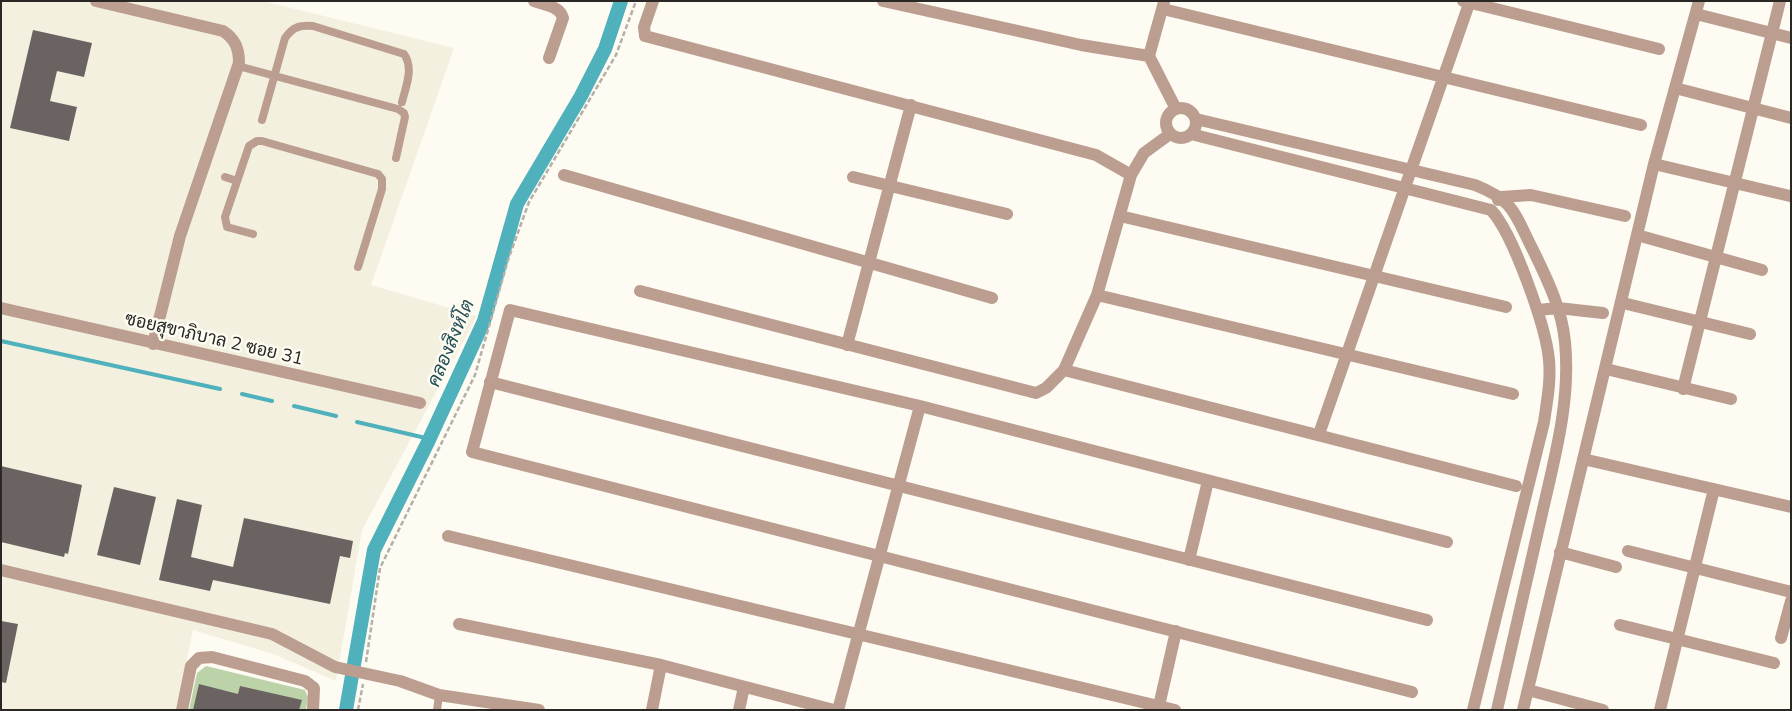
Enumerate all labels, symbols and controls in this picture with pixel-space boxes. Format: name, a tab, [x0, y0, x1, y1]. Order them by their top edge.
water label: คลองสิงห์โต	[422, 296, 480, 390]
street label: ซอยสุขาภิบาล 2 ซอย 31	[123, 308, 305, 370]

